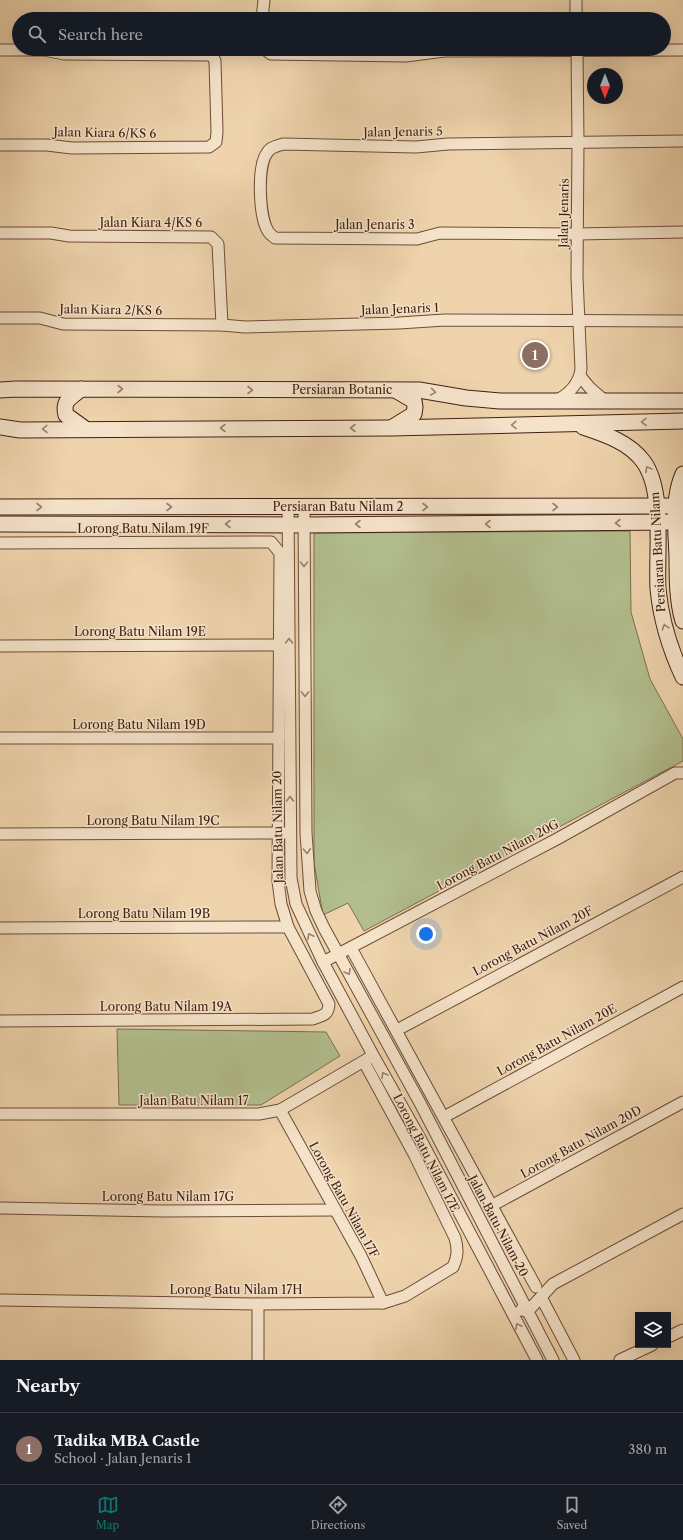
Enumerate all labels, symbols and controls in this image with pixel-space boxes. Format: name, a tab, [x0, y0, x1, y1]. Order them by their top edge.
search box	[12, 12, 671, 56]
icon: search	[26, 23, 48, 45]
text: Search here	[58, 25, 143, 44]
north arrow	[587, 68, 623, 104]
street label: Jalan Jenaris 5	[361, 123, 443, 140]
street label: Jalan Kiara 6/KS 6	[51, 124, 157, 141]
street label: Jalan Jenaris	[555, 178, 572, 250]
street label: Jalan Kiara 4/KS 6	[98, 215, 202, 230]
street label: Jalan Jenaris 3	[333, 217, 415, 232]
street label: Jalan Jenaris 1	[359, 300, 439, 317]
street label: Jalan Kiara 2/KS 6	[58, 301, 162, 318]
pin: 1	[522, 340, 548, 370]
street label: Persiaran Botanic	[292, 382, 392, 397]
one-way arrow	[117, 385, 123, 393]
one-way arrow	[247, 386, 253, 394]
one-way arrow	[430, 388, 436, 396]
one-way arrow	[641, 418, 647, 426]
one-way arrow	[511, 421, 517, 429]
one-way arrow	[220, 424, 226, 432]
one-way arrow	[350, 424, 356, 432]
one-way arrow	[42, 425, 48, 433]
one-way arrow	[645, 466, 652, 474]
street label: Persiaran Batu Nilam	[647, 491, 668, 613]
street label: Persiaran Batu Nilam 2	[273, 499, 404, 514]
one-way arrow	[36, 503, 42, 511]
one-way arrow	[166, 503, 172, 511]
one-way arrow	[422, 503, 428, 511]
one-way arrow	[552, 503, 558, 511]
one-way arrow	[615, 519, 621, 527]
one-way arrow	[225, 520, 231, 528]
one-way arrow	[355, 520, 361, 528]
one-way arrow	[485, 520, 491, 528]
street label: Lorong Batu Nilam 19F	[77, 521, 209, 536]
one-way arrow	[300, 561, 308, 567]
street label: Lorong Batu Nilam 19E	[74, 624, 206, 639]
one-way arrow	[661, 624, 670, 631]
one-way arrow	[285, 638, 293, 644]
one-way arrow	[301, 691, 309, 697]
street label: Lorong Batu Nilam 19D	[72, 717, 206, 732]
street label: Jalan Batu Nilam 20	[269, 770, 286, 886]
one-way arrow	[286, 796, 294, 802]
street label: Lorong Batu Nilam 19C	[86, 813, 220, 828]
street label: Lorong Batu Nilam 20G	[434, 816, 562, 893]
one-way arrow	[303, 848, 311, 854]
street label: Lorong Batu Nilam 20F	[470, 902, 596, 979]
street label: Lorong Batu Nilam 19B	[78, 906, 210, 921]
your location	[416, 924, 436, 944]
one-way arrow	[307, 932, 315, 940]
one-way arrow	[344, 968, 351, 976]
street label: Lorong Batu Nilam 19A	[100, 999, 233, 1014]
street label: Lorong Batu Nilam 20E	[494, 1000, 619, 1079]
one-way arrow	[382, 1072, 389, 1079]
street label: Lorong Batu Nilam 17E	[390, 1091, 463, 1215]
street label: Jalan Batu Nilam 17	[137, 1093, 249, 1108]
street label: Lorong Batu Nilam 20D	[518, 1102, 644, 1181]
street label: Lorong Batu Nilam 17F	[306, 1139, 383, 1261]
street label: Jalan Batu Nilam 20	[464, 1171, 532, 1279]
street label: Lorong Batu Nilam 17G	[102, 1189, 235, 1204]
street label: Lorong Batu Nilam 17H	[169, 1282, 303, 1297]
map controls	[635, 1312, 671, 1348]
button: layers	[635, 1312, 671, 1348]
one-way arrow	[516, 1322, 523, 1330]
text: Nearby	[16, 1376, 80, 1396]
text: Tadika MBA Castle	[54, 1431, 200, 1450]
text: 1	[26, 1441, 32, 1457]
text: 380 m	[628, 1441, 667, 1457]
text: School · Jalan Jenaris 1	[54, 1450, 191, 1466]
tab: Map	[96, 1494, 119, 1532]
tab: Directions	[311, 1494, 365, 1532]
tab: Saved	[557, 1494, 587, 1532]

